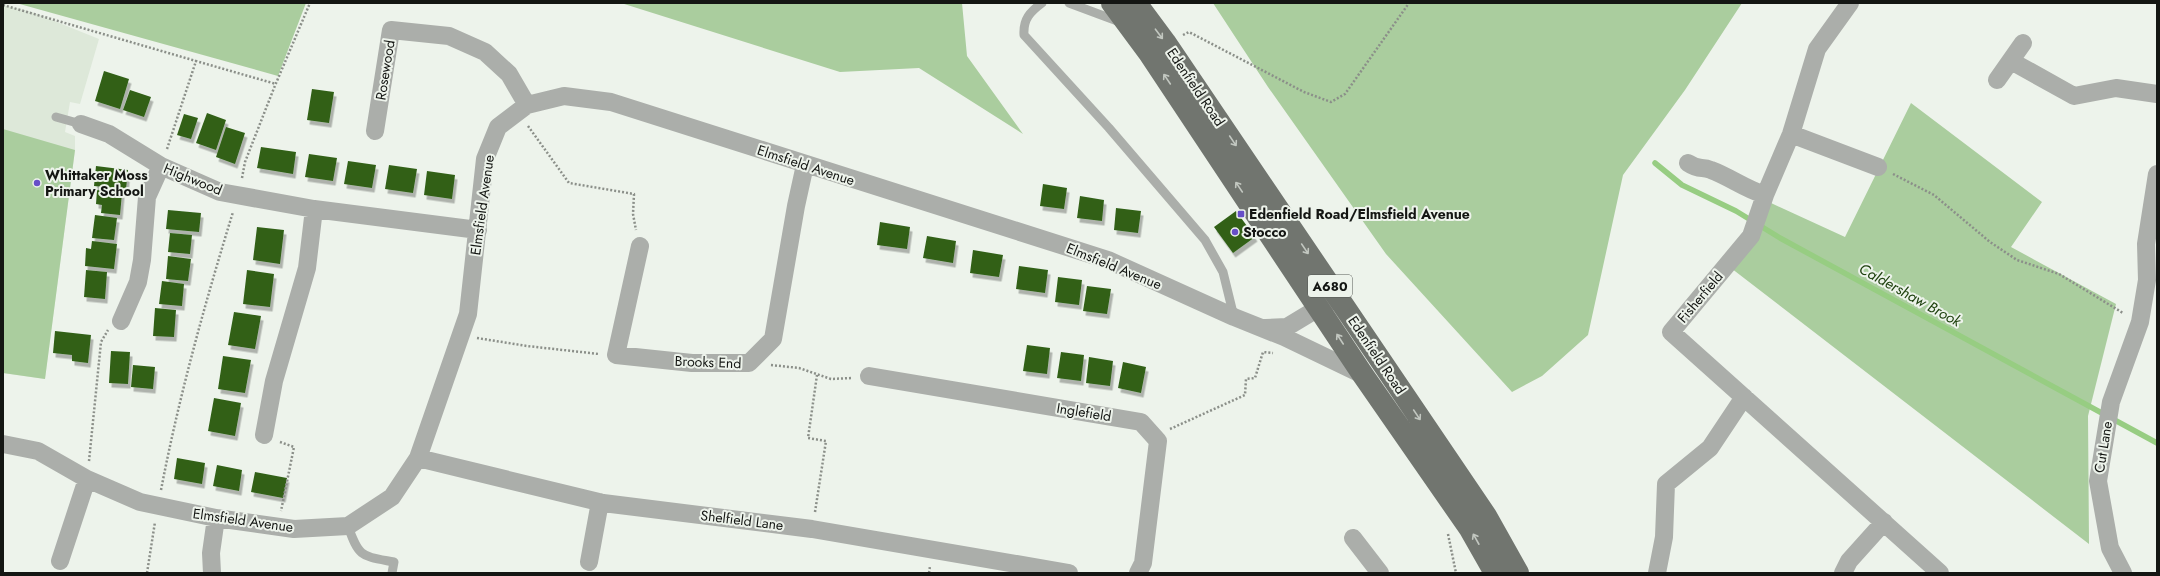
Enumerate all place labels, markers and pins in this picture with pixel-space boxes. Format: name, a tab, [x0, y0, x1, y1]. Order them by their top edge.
place label: Whittaker Moss Primary School	[45, 165, 148, 201]
marker: Whittaker Moss Primary School	[32, 178, 42, 188]
place label: Edenfield Road/Elmsfield Avenue	[1249, 204, 1470, 224]
marker: Edenfield Road/Elmsfield Avenue	[1236, 209, 1246, 219]
place label: Stocco	[1243, 222, 1287, 242]
marker: Stocco	[1230, 227, 1240, 237]

